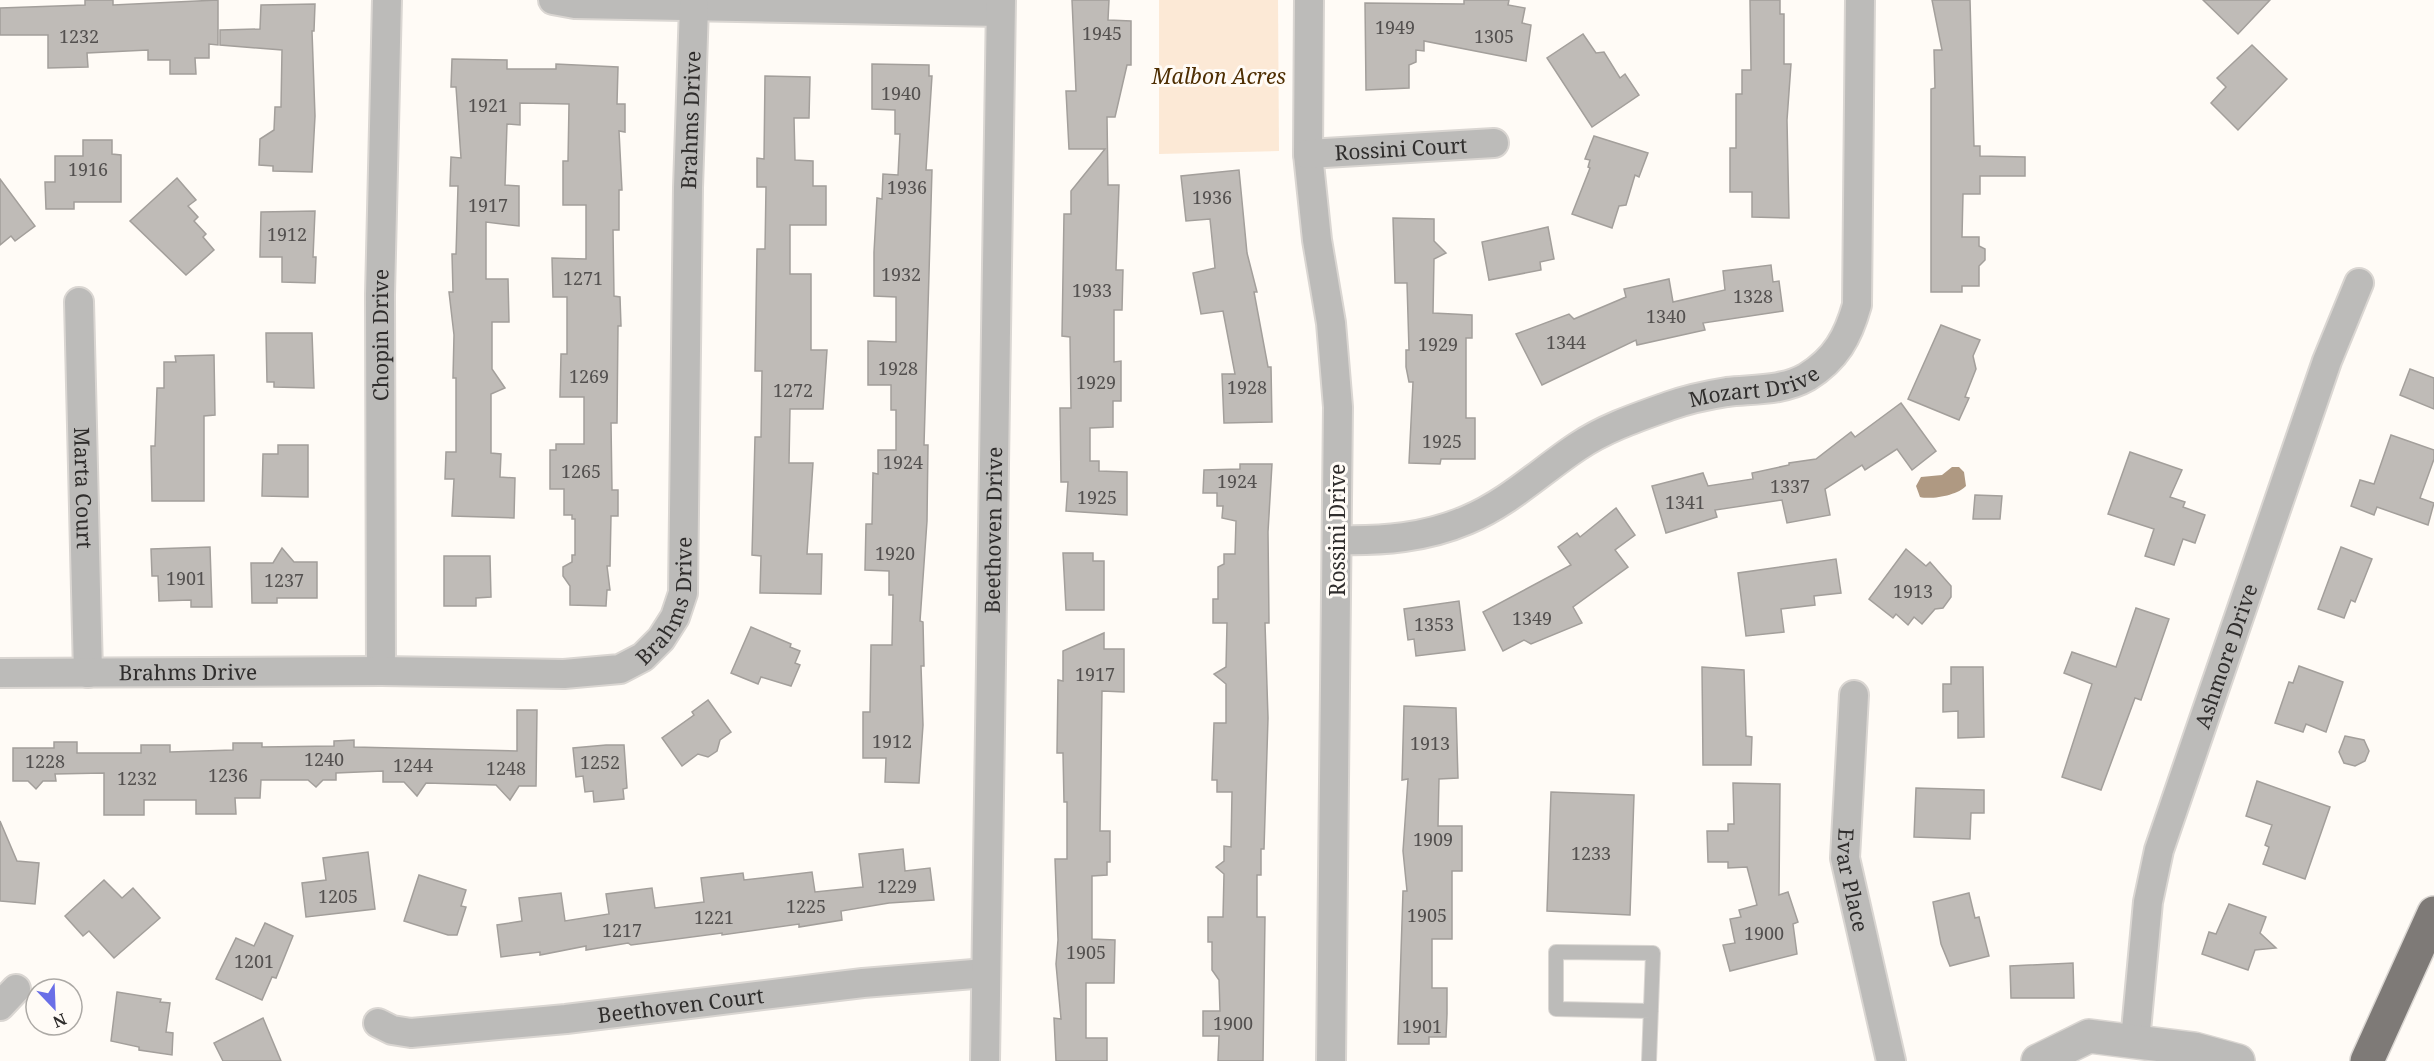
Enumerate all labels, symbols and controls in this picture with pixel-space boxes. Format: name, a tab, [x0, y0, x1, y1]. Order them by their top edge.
house number: 1949	[1375, 15, 1415, 39]
house number: 1945	[1082, 21, 1122, 45]
house number: 1232	[59, 24, 99, 48]
house number: 1305	[1474, 24, 1514, 48]
street label: Brahms Drive	[674, 50, 707, 190]
park label: Malbon Acres	[1151, 62, 1286, 90]
house number: 1940	[881, 81, 921, 105]
house number: 1921	[468, 93, 508, 117]
street label: Rossini Court	[1334, 131, 1468, 166]
house number: 1916	[68, 157, 108, 181]
house number: 1936	[887, 175, 927, 199]
house number: 1936	[1192, 185, 1232, 209]
house number: 1917	[468, 193, 508, 217]
house number: 1912	[267, 222, 307, 246]
house number: 1932	[881, 262, 921, 286]
house number: 1271	[563, 266, 603, 290]
street label: Chopin Drive	[366, 268, 395, 401]
house number: 1933	[1072, 278, 1112, 302]
house number: 1328	[1733, 284, 1773, 308]
house number: 1340	[1646, 304, 1686, 328]
house number: 1344	[1546, 330, 1586, 354]
house number: 1929	[1418, 332, 1458, 356]
house number: 1928	[878, 356, 918, 380]
street label: Mozart Drive	[1686, 359, 1825, 413]
house number: 1269	[569, 364, 609, 388]
house number: 1929	[1076, 370, 1116, 394]
house number: 1928	[1227, 375, 1267, 399]
house number: 1272	[773, 378, 813, 402]
street label: Marta Court	[68, 427, 99, 549]
house number: 1925	[1422, 429, 1462, 453]
street label: Beethoven Drive	[978, 446, 1008, 614]
house number: 1924	[883, 450, 923, 474]
house number: 1265	[561, 459, 601, 483]
street label: Rossini Drive	[1323, 464, 1351, 596]
house number: 1924	[1217, 469, 1257, 493]
house number: 1337	[1770, 474, 1810, 498]
house number: 1925	[1077, 485, 1117, 509]
house number: 1341	[1665, 490, 1705, 514]
street label: Brahms Drive	[629, 537, 698, 671]
house number: 1920	[875, 541, 915, 565]
house number: 1901	[166, 566, 206, 590]
house number: 1237	[264, 568, 304, 592]
house number: 1913	[1893, 579, 1933, 603]
street label: Ashmore Drive	[2188, 580, 2264, 732]
house number: 1349	[1512, 606, 1552, 630]
house number: 1353	[1414, 612, 1454, 636]
street label: Brahms Drive	[119, 658, 257, 686]
house number: 1917	[1075, 662, 1115, 686]
house number: 1912	[872, 729, 912, 753]
house number: 1913	[1410, 731, 1450, 755]
house number: 1240	[304, 747, 344, 771]
house number: 1228	[25, 749, 65, 773]
house number: 1252	[580, 750, 620, 774]
house number: 1244	[393, 753, 433, 777]
house number: 1248	[486, 756, 526, 780]
house number: 1236	[208, 763, 248, 787]
house number: 1232	[117, 766, 157, 790]
house number: 1909	[1413, 827, 1453, 851]
street label: Evar Place	[1830, 827, 1875, 935]
house number: 1233	[1571, 841, 1611, 865]
house number: 1229	[877, 874, 917, 898]
house number: 1205	[318, 884, 358, 908]
house number: 1225	[786, 894, 826, 918]
house number: 1905	[1407, 903, 1447, 927]
house number: 1221	[694, 905, 734, 929]
house number: 1217	[602, 918, 642, 942]
house number: 1900	[1744, 921, 1784, 945]
house number: 1905	[1066, 940, 1106, 964]
house number: 1201	[234, 949, 274, 973]
north arrow	[24, 977, 84, 1037]
street label: Beethoven Court	[596, 981, 765, 1029]
text: N	[49, 1008, 70, 1034]
house number: 1900	[1213, 1011, 1253, 1035]
house number: 1901	[1402, 1014, 1442, 1038]

